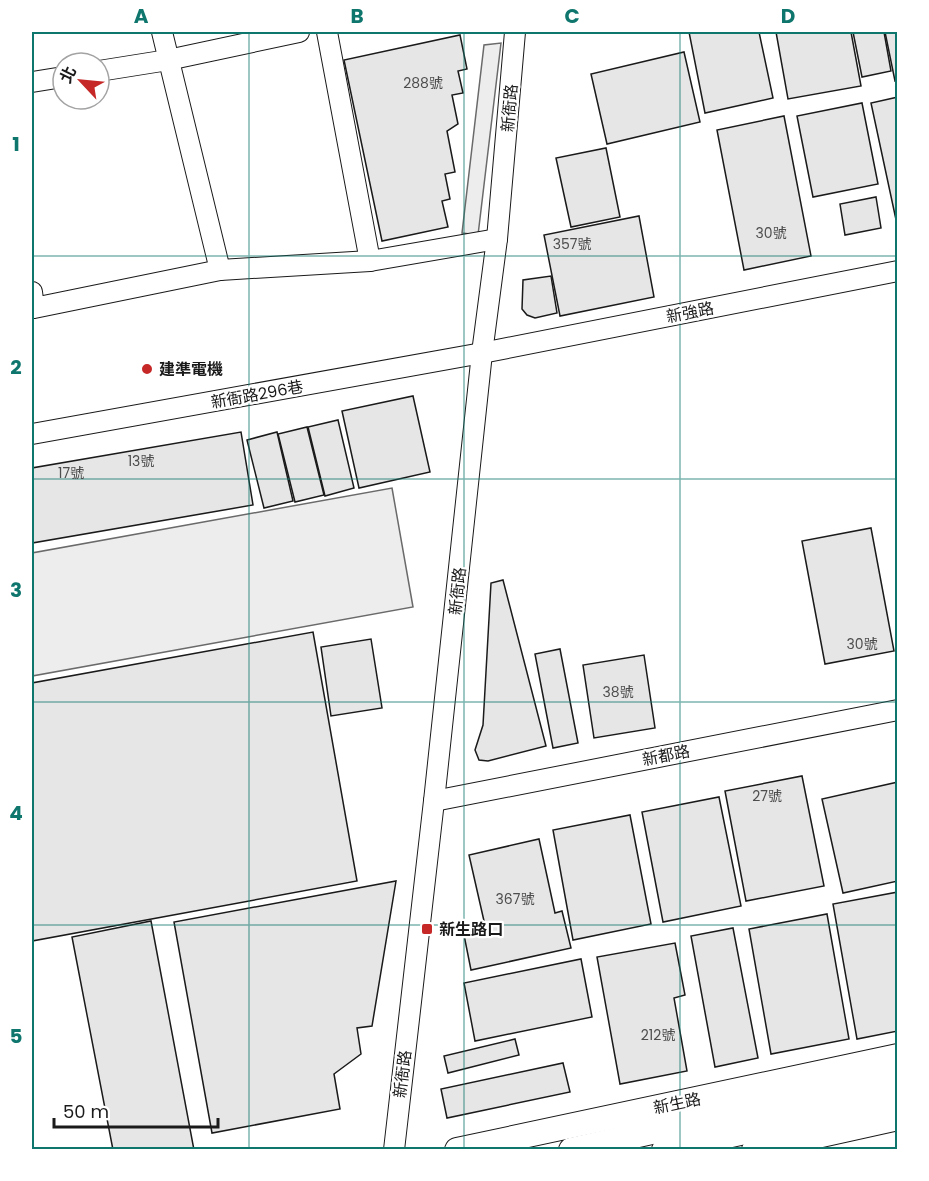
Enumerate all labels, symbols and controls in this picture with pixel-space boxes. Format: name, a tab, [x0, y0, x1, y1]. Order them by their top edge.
text: A	[134, 2, 149, 30]
text: B	[350, 2, 364, 30]
text: C	[564, 2, 580, 30]
text: D	[781, 2, 795, 30]
north arrow	[51, 51, 111, 111]
text: 北	[54, 62, 82, 87]
house number: 288號	[403, 73, 443, 93]
street label: 新衙路	[496, 83, 523, 133]
text: 1	[12, 130, 20, 158]
house number: 30號	[755, 223, 787, 243]
house number: 357號	[553, 234, 591, 254]
street label: 新強路	[664, 297, 716, 328]
text: 2	[10, 353, 22, 381]
place label: 建準電機	[159, 358, 223, 381]
marker: 建準電機	[140, 362, 154, 376]
street label: 新衙路296巷	[209, 375, 305, 414]
house number: 13號	[128, 451, 154, 471]
house number: 17號	[58, 463, 84, 483]
street label: 新衙路	[444, 566, 471, 616]
text: 3	[10, 576, 22, 604]
house number: 30號	[846, 634, 878, 654]
house number: 38號	[602, 682, 634, 702]
street label: 新都路	[640, 740, 692, 771]
house number: 27號	[752, 786, 782, 806]
text: 4	[9, 799, 23, 827]
house number: 367號	[496, 889, 534, 909]
place label: 新生路口	[439, 918, 503, 941]
marker: 新生路口	[420, 922, 434, 936]
text: 5	[10, 1022, 23, 1050]
house number: 212號	[641, 1025, 675, 1045]
street label: 新衙路	[388, 1049, 417, 1099]
street label: 新生路	[651, 1087, 703, 1120]
scale bar	[54, 1091, 218, 1129]
text: 50 m	[63, 1099, 109, 1124]

